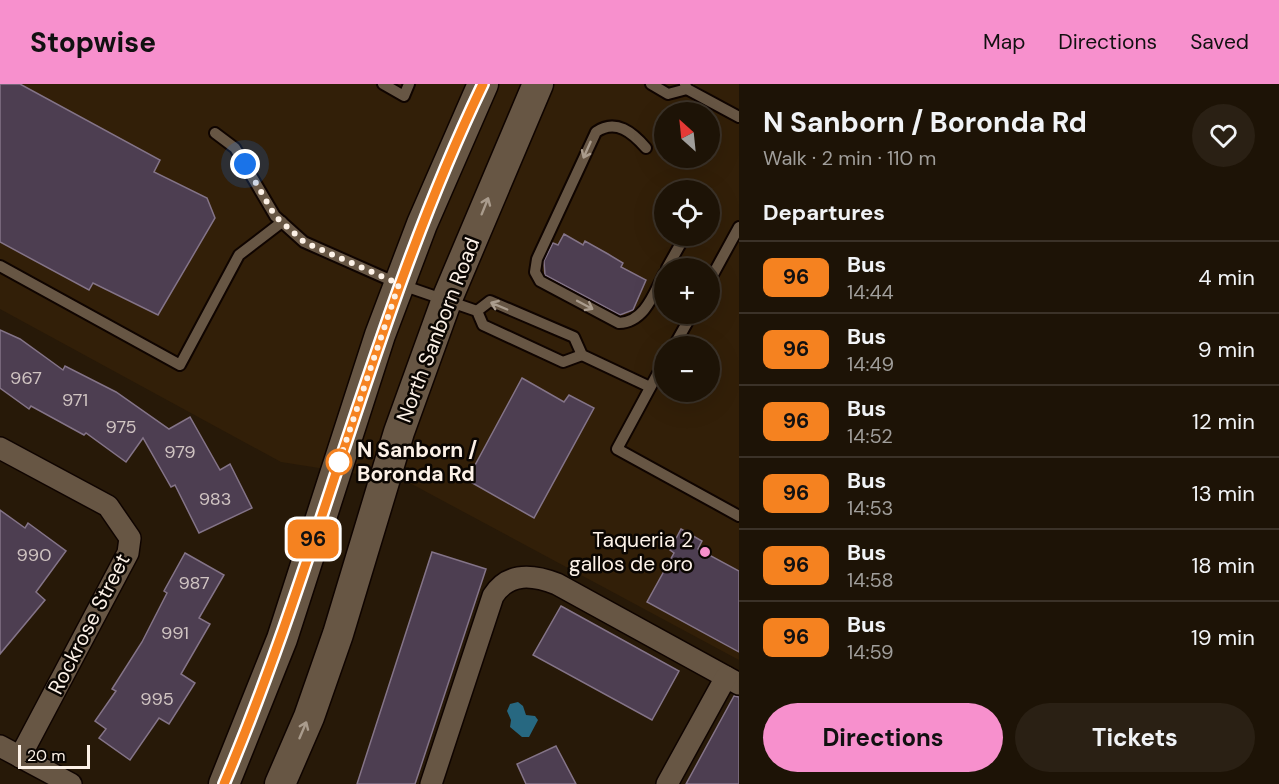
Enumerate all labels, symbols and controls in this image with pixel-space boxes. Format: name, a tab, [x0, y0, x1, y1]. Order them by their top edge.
text: Stopwise	[30, 24, 156, 61]
text: Map	[983, 28, 1025, 56]
text: Directions	[1058, 28, 1157, 56]
text: Saved	[1190, 28, 1249, 56]
north arrow	[654, 102, 720, 168]
map controls	[654, 102, 720, 402]
text: N Sanborn / Boronda Rd	[763, 104, 1087, 141]
button: heart	[1192, 104, 1255, 167]
one-way arrow	[580, 140, 592, 158]
text: Walk · 2 min · 110 m	[763, 145, 936, 171]
your location	[230, 149, 260, 179]
button: locate	[654, 180, 720, 246]
one-way arrow	[480, 197, 491, 215]
text: Departures	[763, 198, 885, 227]
street label: North Sanborn Road	[390, 233, 486, 427]
text: Bus	[847, 250, 886, 279]
button: +	[654, 258, 720, 324]
text: 96	[783, 263, 809, 291]
text: 4 min	[1198, 263, 1255, 292]
text: 14:44	[847, 279, 894, 305]
one-way arrow	[576, 299, 593, 311]
one-way arrow	[491, 300, 509, 311]
text: Bus	[847, 322, 886, 351]
text: 96	[783, 335, 809, 363]
text: 9 min	[1198, 335, 1255, 364]
button: −	[654, 336, 720, 402]
text: 14:49	[847, 351, 894, 377]
house number: 967	[10, 366, 42, 390]
house number: 971	[62, 388, 88, 412]
text: Bus	[847, 394, 886, 423]
text: 96	[783, 407, 809, 435]
text: 12 min	[1192, 407, 1255, 436]
house number: 975	[106, 415, 136, 439]
text: 14:52	[847, 423, 893, 449]
place label: N Sanborn / Boronda Rd	[357, 436, 477, 488]
house number: 979	[164, 440, 196, 464]
marker: N Sanborn / Boronda Rd	[326, 449, 352, 475]
text: Bus	[847, 466, 886, 495]
text: 96	[783, 479, 809, 507]
text: 13 min	[1192, 479, 1255, 508]
house number: 983	[199, 487, 231, 511]
text: 14:53	[847, 495, 893, 521]
line badge: 96	[286, 520, 340, 558]
text: 96	[300, 525, 326, 553]
place label: Taqueria 2 gallos de oro	[569, 526, 693, 578]
text: Bus	[847, 538, 886, 567]
house number: 990	[17, 543, 51, 567]
marker: Taqueria 2 gallos de oro	[698, 545, 712, 559]
street label: Rockrose Street	[42, 549, 136, 699]
text: 96	[783, 551, 809, 579]
text: 18 min	[1191, 551, 1255, 580]
text: 14:58	[847, 567, 894, 593]
house number: 987	[178, 571, 210, 595]
text: Bus	[847, 610, 886, 639]
house number: 991	[161, 621, 189, 645]
text: 96	[783, 623, 809, 651]
text: 19 min	[1191, 623, 1255, 652]
text: 14:59	[847, 639, 894, 665]
house number: 995	[140, 687, 174, 711]
button: Directions	[763, 703, 1003, 772]
button: Tickets	[1015, 703, 1255, 772]
one-way arrow	[298, 722, 309, 740]
scale bar	[18, 742, 90, 770]
text: 20 m	[27, 745, 66, 766]

